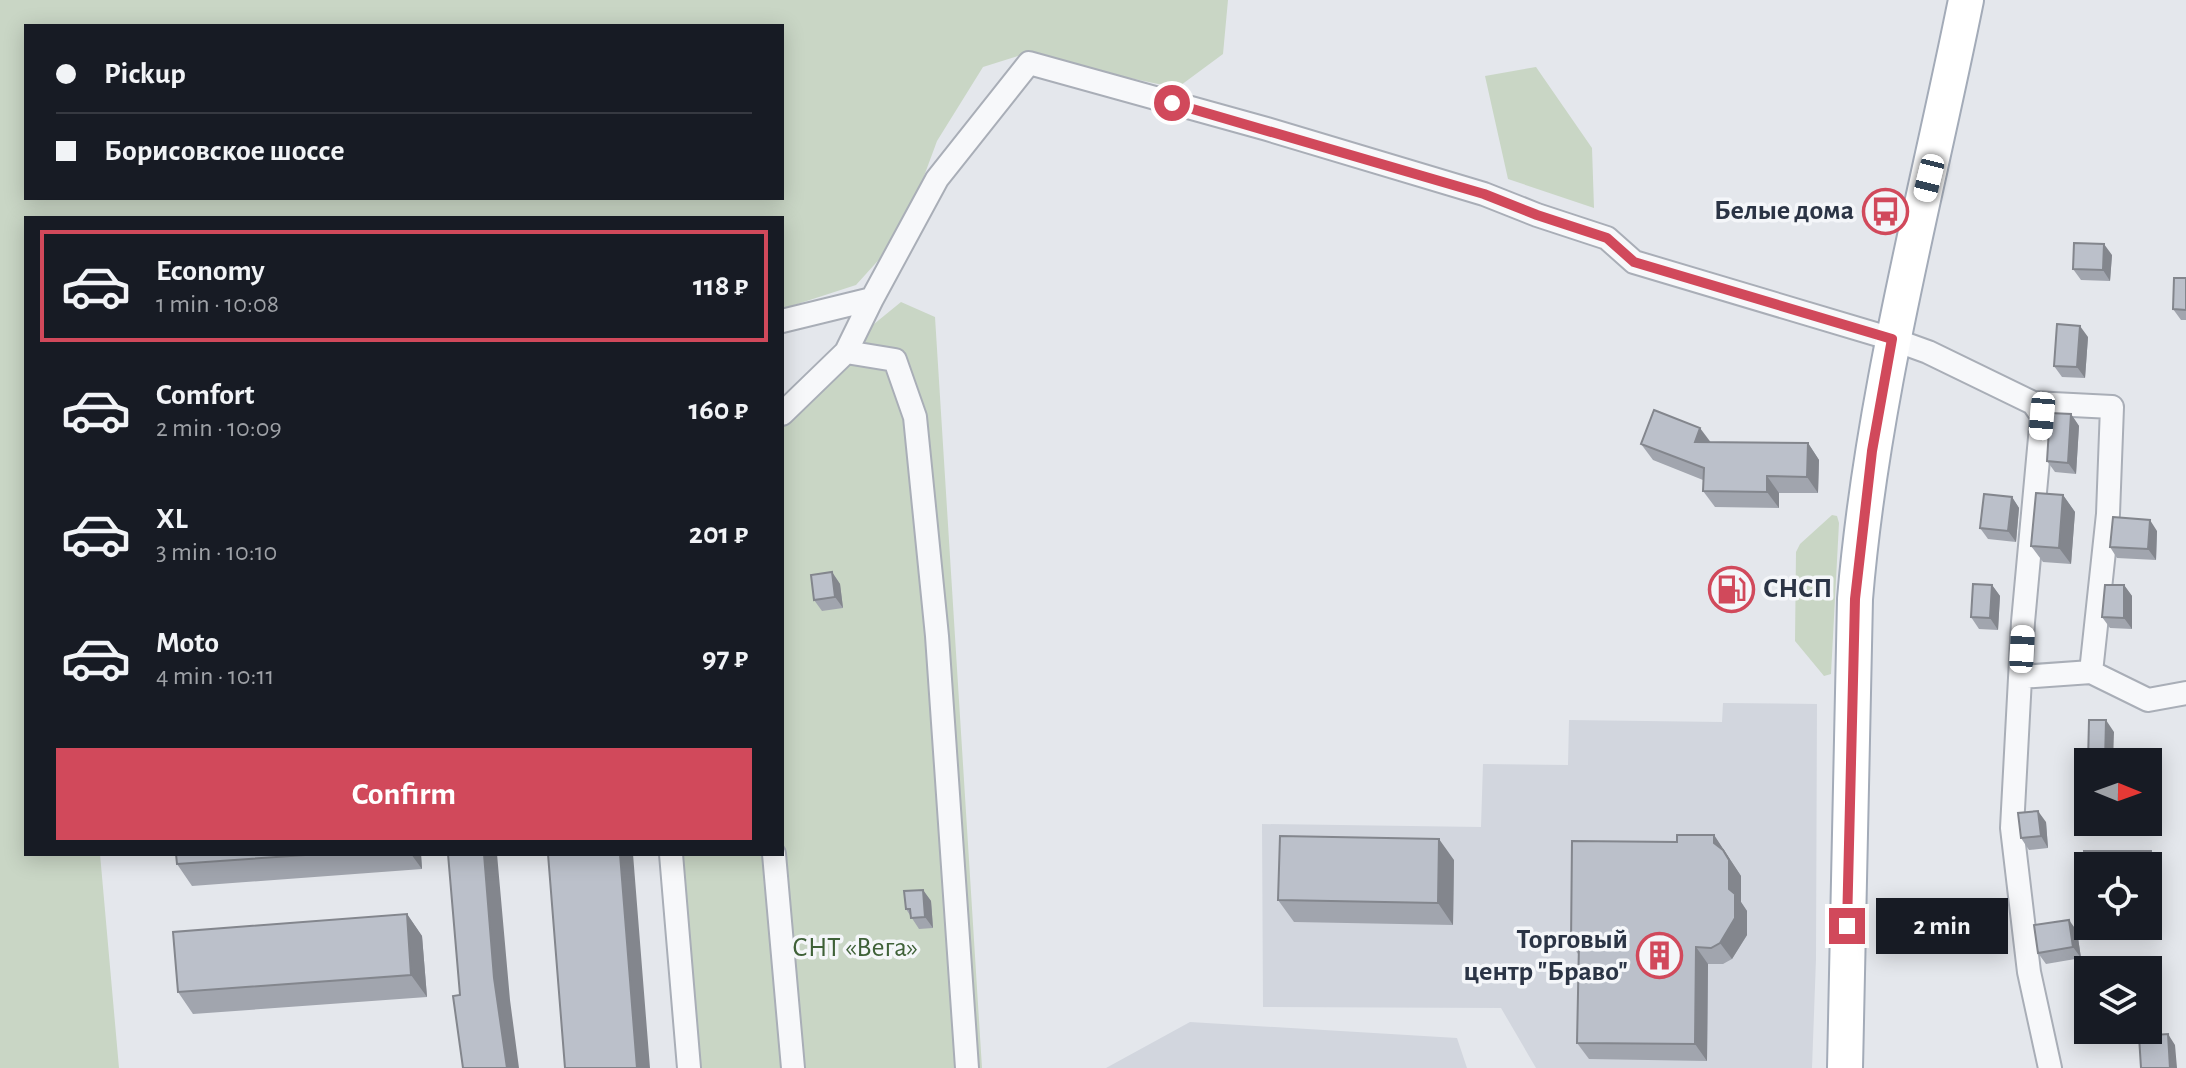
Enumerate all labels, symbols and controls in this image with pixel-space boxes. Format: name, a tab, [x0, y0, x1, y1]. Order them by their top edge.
text: Pickup	[104, 59, 186, 89]
route start	[1154, 85, 1190, 121]
text: Борисовское шоссе	[104, 136, 345, 166]
car	[1912, 152, 1946, 204]
bus stop icon: Белые дома	[1861, 187, 1909, 235]
place label: Белые дома	[1714, 197, 1854, 225]
icon: car	[60, 250, 132, 322]
text: Economy	[156, 256, 265, 286]
text: 118 ₽	[693, 271, 748, 301]
text: 1 min · 10:08	[156, 291, 279, 317]
icon: car	[60, 374, 132, 446]
text: Comfort	[156, 380, 255, 410]
car	[2028, 391, 2056, 441]
text: 160 ₽	[689, 395, 748, 425]
text: 2 min · 10:09	[156, 415, 282, 441]
icon: car	[60, 498, 132, 570]
text: XL	[156, 504, 188, 534]
text: 201 ₽	[689, 519, 748, 549]
text: 3 min · 10:10	[156, 539, 277, 565]
fuel station icon: СНСП	[1708, 565, 1756, 613]
place label: СНСП	[1763, 575, 1832, 603]
icon: car	[60, 622, 132, 694]
car	[2009, 624, 2035, 674]
text: Moto	[156, 628, 219, 658]
text: 97 ₽	[702, 643, 748, 673]
text: 4 min · 10:11	[156, 663, 274, 689]
button: Confirm	[56, 748, 752, 840]
north arrow	[2074, 748, 2162, 836]
map controls	[2074, 748, 2162, 1044]
button: locate	[2074, 852, 2162, 940]
callout: 2 min	[1875, 898, 2007, 954]
route end	[1829, 908, 1865, 944]
text: 2 min	[1913, 913, 1971, 939]
place label: Торговый центр "Браво"	[1463, 926, 1628, 986]
building icon: Торговый центр "Браво"	[1635, 932, 1683, 980]
park label: СНТ «Вега»	[792, 934, 918, 962]
button: layers	[2074, 956, 2162, 1044]

